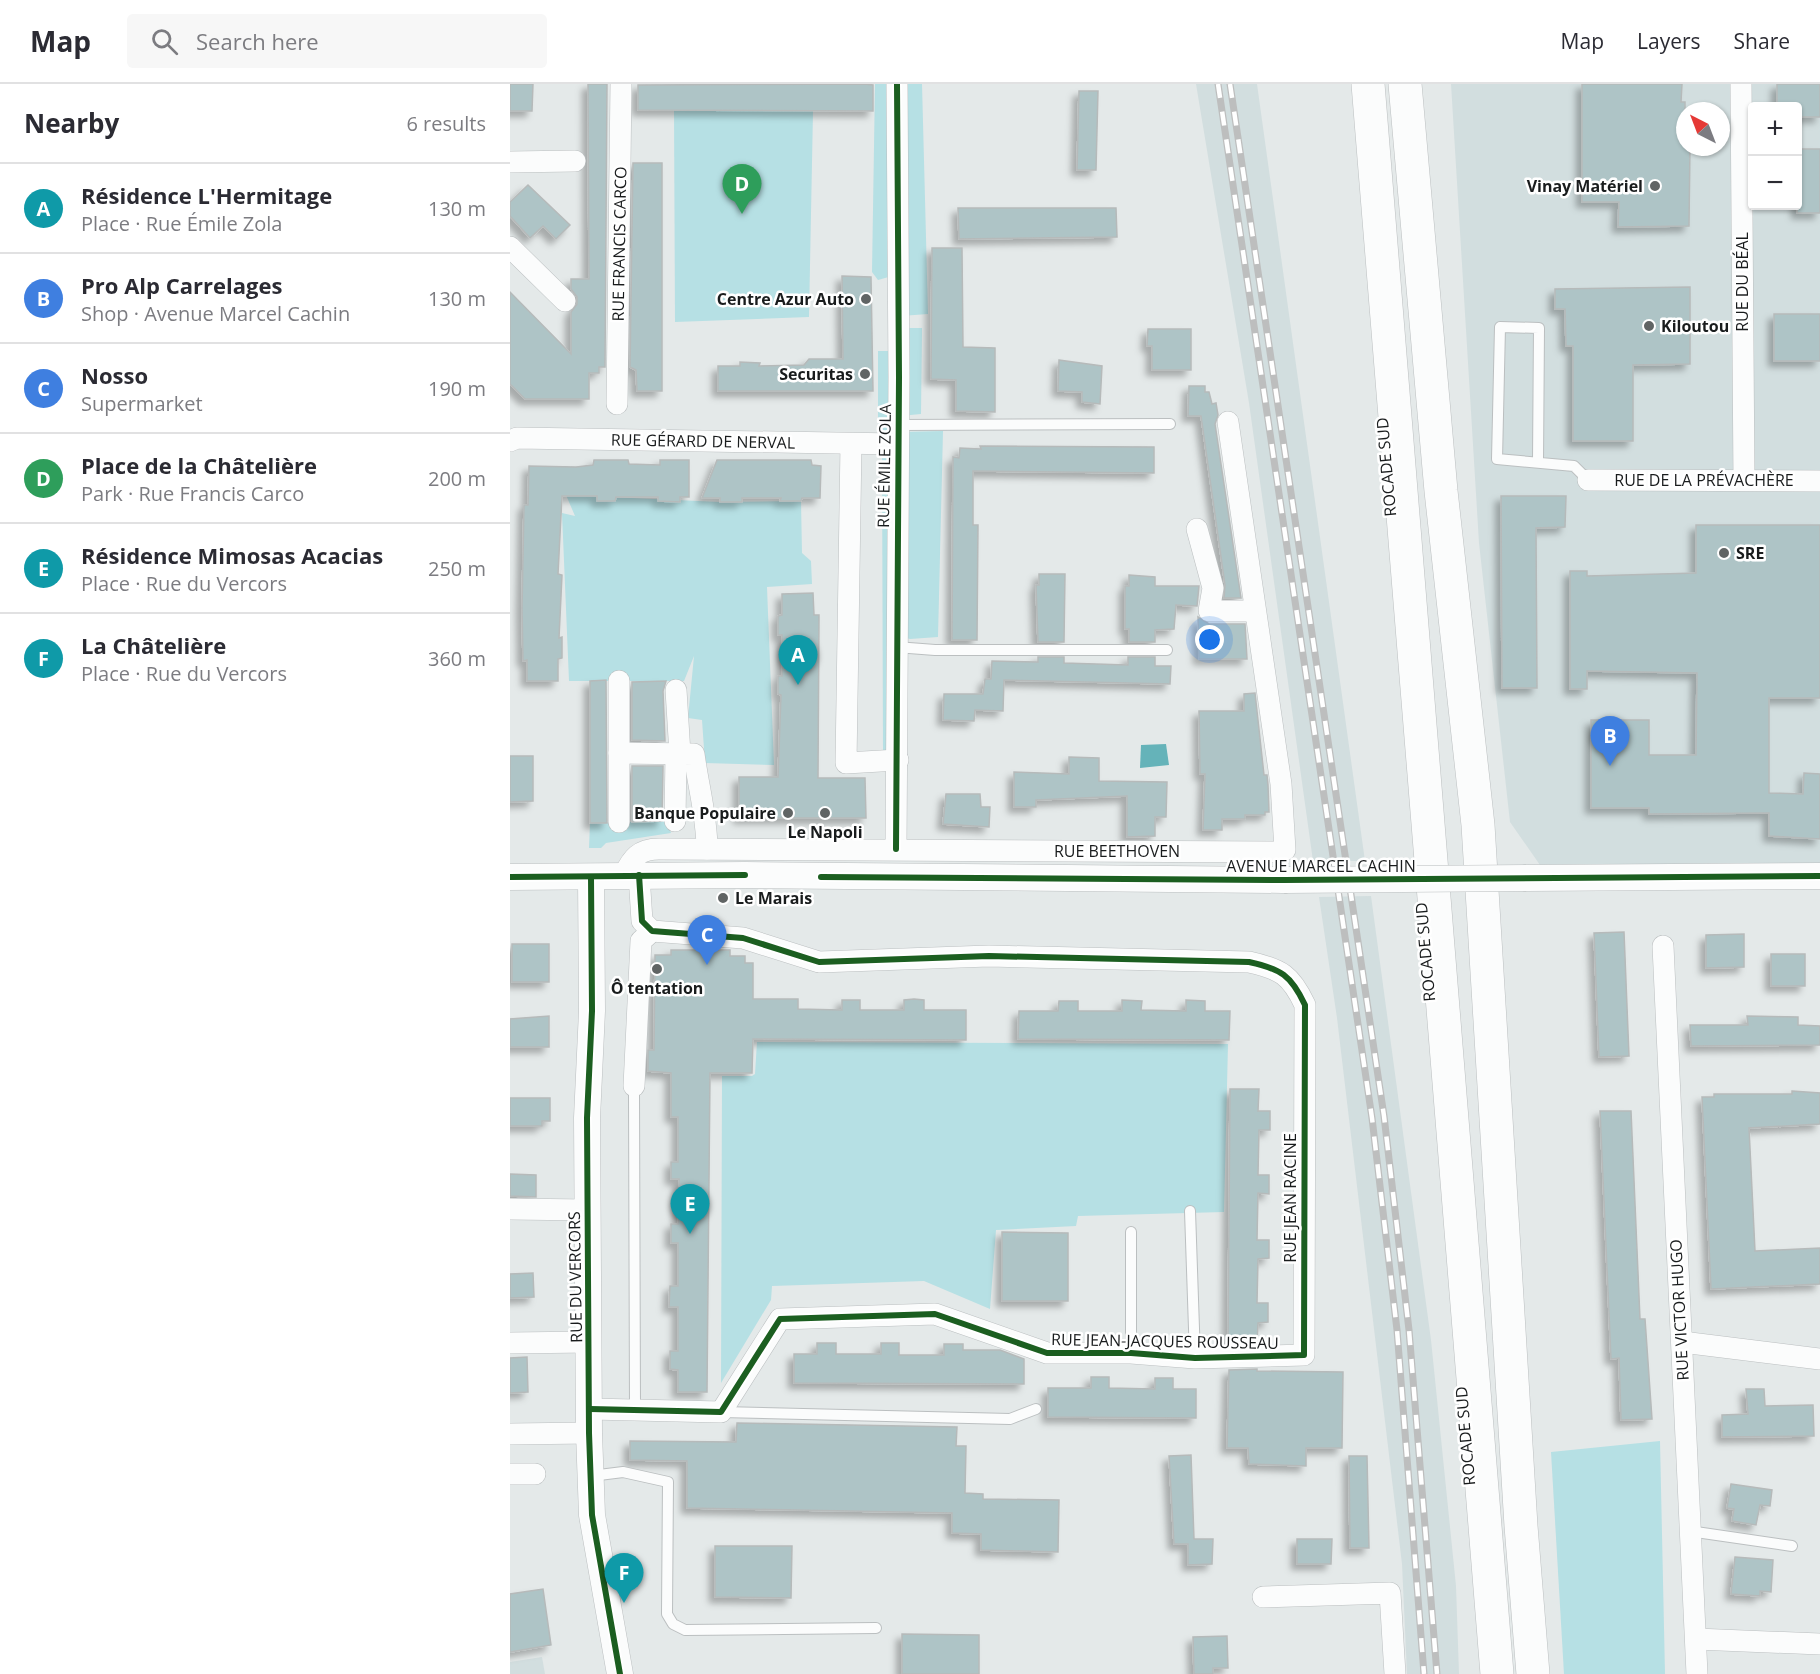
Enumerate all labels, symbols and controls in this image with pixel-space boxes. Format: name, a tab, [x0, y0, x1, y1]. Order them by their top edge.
search box	[127, 14, 547, 68]
text: Map	[30, 22, 91, 60]
icon: search	[148, 25, 181, 58]
text: Search here	[196, 26, 319, 56]
text: Map	[1561, 27, 1604, 55]
text: Layers	[1637, 27, 1701, 55]
text: Share	[1734, 27, 1790, 55]
north arrow	[1676, 102, 1730, 156]
map controls	[1748, 102, 1802, 210]
button: +	[1748, 102, 1802, 156]
text: Nearby	[24, 105, 119, 141]
text: 6 results	[406, 110, 486, 137]
button: −	[1748, 156, 1802, 210]
pin: D	[722, 164, 762, 214]
street label: RUE FRANCIS CARCO	[607, 166, 631, 322]
place label: Vinay Matériel	[1527, 175, 1643, 197]
marker: Vinay Matériel	[1648, 179, 1662, 193]
text: Résidence L'Hermitage	[81, 180, 332, 210]
text: A	[37, 195, 50, 222]
text: 130 m	[428, 195, 486, 222]
text: Place · Rue Émile Zola	[81, 210, 282, 237]
street label: RUE DU BÉAL	[1731, 232, 1753, 332]
text: Pro Alp Carrelages	[81, 270, 282, 300]
text: B	[37, 285, 50, 312]
text: 130 m	[428, 285, 486, 312]
place label: Centre Azur Auto	[717, 288, 854, 310]
marker: Centre Azur Auto	[859, 292, 873, 306]
text: Shop · Avenue Marcel Cachin	[81, 300, 350, 327]
place label: Kiloutou	[1661, 315, 1729, 337]
marker: Kiloutou	[1642, 319, 1656, 333]
text: Nosso	[81, 360, 148, 390]
place label: Securitas	[779, 363, 853, 385]
marker: Securitas	[858, 367, 872, 381]
text: C	[37, 375, 50, 402]
text: 190 m	[428, 375, 486, 402]
text: Supermarket	[81, 390, 203, 417]
street label: RUE ÉMILE ZOLA	[872, 403, 896, 528]
street label: ROCADE SUD	[1371, 417, 1401, 517]
street label: RUE GÉRARD DE NERVAL	[611, 428, 795, 454]
text: Place de la Châtelière	[81, 450, 317, 480]
text: D	[36, 465, 51, 492]
text: 200 m	[428, 465, 486, 492]
street label: RUE DE LA PRÉVACHÈRE	[1614, 469, 1794, 491]
text: Park · Rue Francis Carco	[81, 480, 304, 507]
text: Résidence Mimosas Acacias	[81, 540, 383, 570]
place label: SRE	[1736, 542, 1764, 564]
marker: SRE	[1717, 546, 1731, 560]
text: E	[38, 555, 49, 582]
text: 250 m	[428, 555, 486, 582]
text: Place · Rue du Vercors	[81, 570, 287, 597]
your location	[1195, 625, 1224, 654]
text: La Châtelière	[81, 630, 226, 660]
pin: A	[778, 636, 818, 685]
text: F	[38, 645, 49, 672]
text: 360 m	[428, 645, 486, 672]
text: Place · Rue du Vercors	[81, 660, 287, 687]
pin: B	[1590, 716, 1630, 766]
place label: Banque Populaire	[634, 802, 776, 824]
marker: Banque Populaire	[781, 806, 795, 820]
marker: Le Napoli	[818, 806, 832, 820]
place label: Le Napoli	[787, 821, 863, 843]
street label: RUE BEETHOVEN	[1054, 840, 1180, 862]
street label: AVENUE MARCEL CACHIN	[1226, 855, 1416, 877]
place label: Le Marais	[735, 887, 812, 909]
marker: Le Marais	[716, 891, 730, 905]
street label: ROCADE SUD	[1410, 902, 1440, 1002]
pin: C	[688, 916, 726, 965]
marker: Ô tentation	[650, 962, 664, 976]
place label: Ô tentation	[611, 977, 703, 999]
street label: RUE JEAN RACINE	[1279, 1133, 1301, 1263]
pin: E	[670, 1184, 710, 1234]
street label: RUE DU VERCORS	[563, 1211, 587, 1343]
street label: RUE VICTOR HUGO	[1664, 1239, 1694, 1381]
street label: RUE JEAN-JACQUES ROUSSEAU	[1051, 1328, 1279, 1354]
street label: ROCADE SUD	[1450, 1386, 1480, 1486]
pin: F	[604, 1554, 644, 1603]

